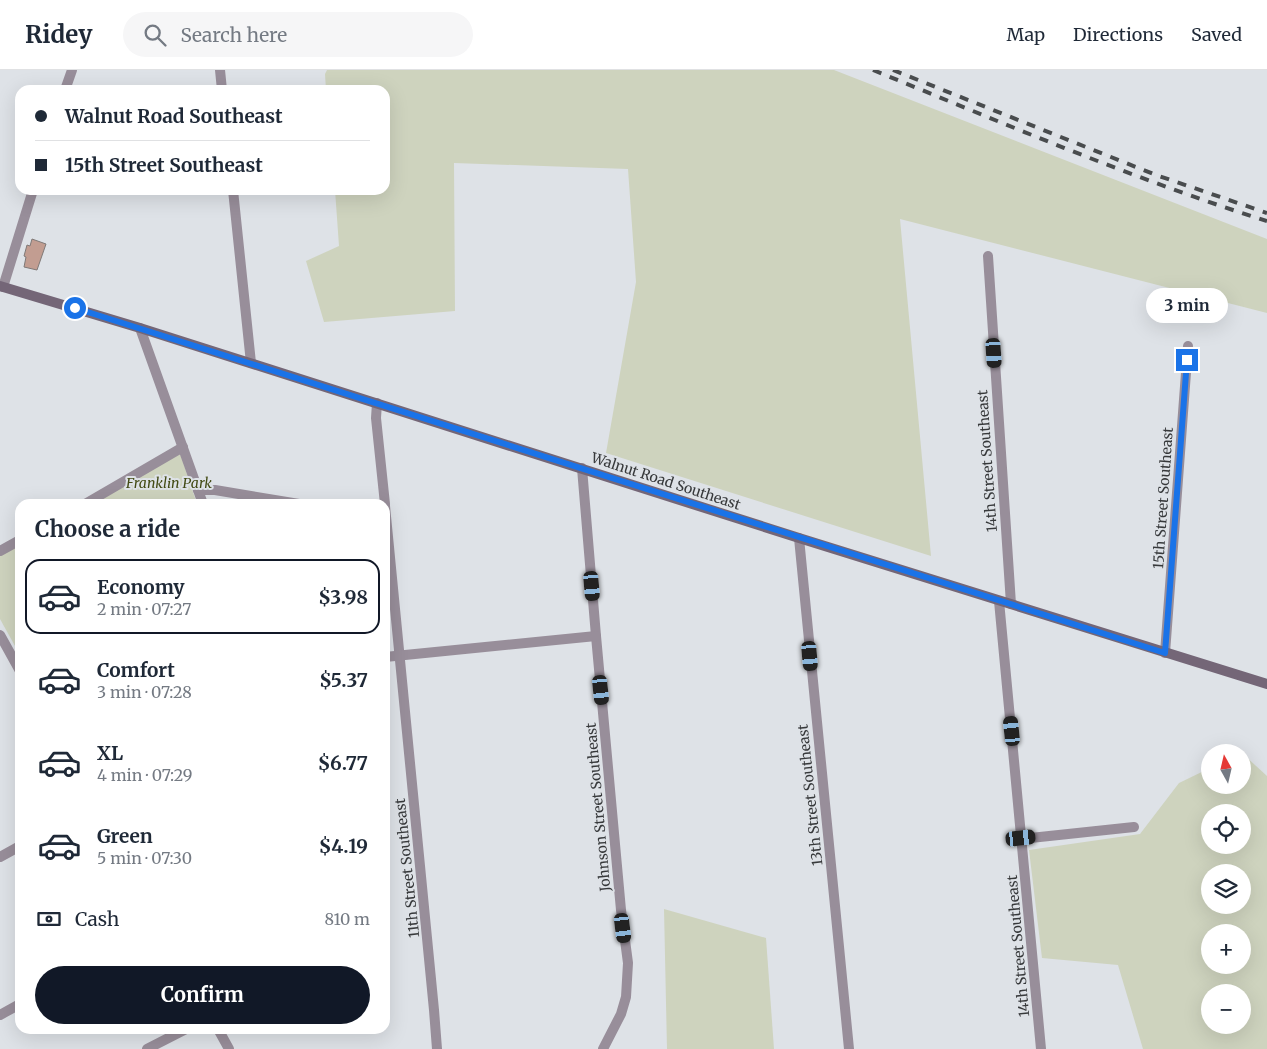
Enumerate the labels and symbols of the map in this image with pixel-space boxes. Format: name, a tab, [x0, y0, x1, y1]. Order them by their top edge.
callout: 3 min	[1146, 288, 1228, 322]
route start	[64, 297, 86, 319]
car	[985, 338, 1002, 368]
route end	[1176, 349, 1198, 371]
street label: 14th Street Southeast	[973, 389, 1001, 533]
street label: 15th Street Southeast	[1149, 426, 1177, 569]
street label: Walnut Road Southeast	[588, 448, 744, 514]
park label: Franklin Park	[125, 474, 212, 492]
car	[583, 570, 600, 602]
car	[801, 640, 818, 672]
car	[591, 674, 610, 706]
car	[1002, 715, 1021, 747]
street label: Johnson Street Southeast	[582, 721, 614, 893]
street label: 13th Street Southeast	[794, 723, 826, 867]
north arrow	[1201, 744, 1251, 794]
street label: 11th Street Southeast	[391, 797, 423, 939]
car	[1005, 829, 1036, 847]
street label: 14th Street Southeast	[1003, 874, 1033, 1018]
car	[613, 912, 632, 944]

